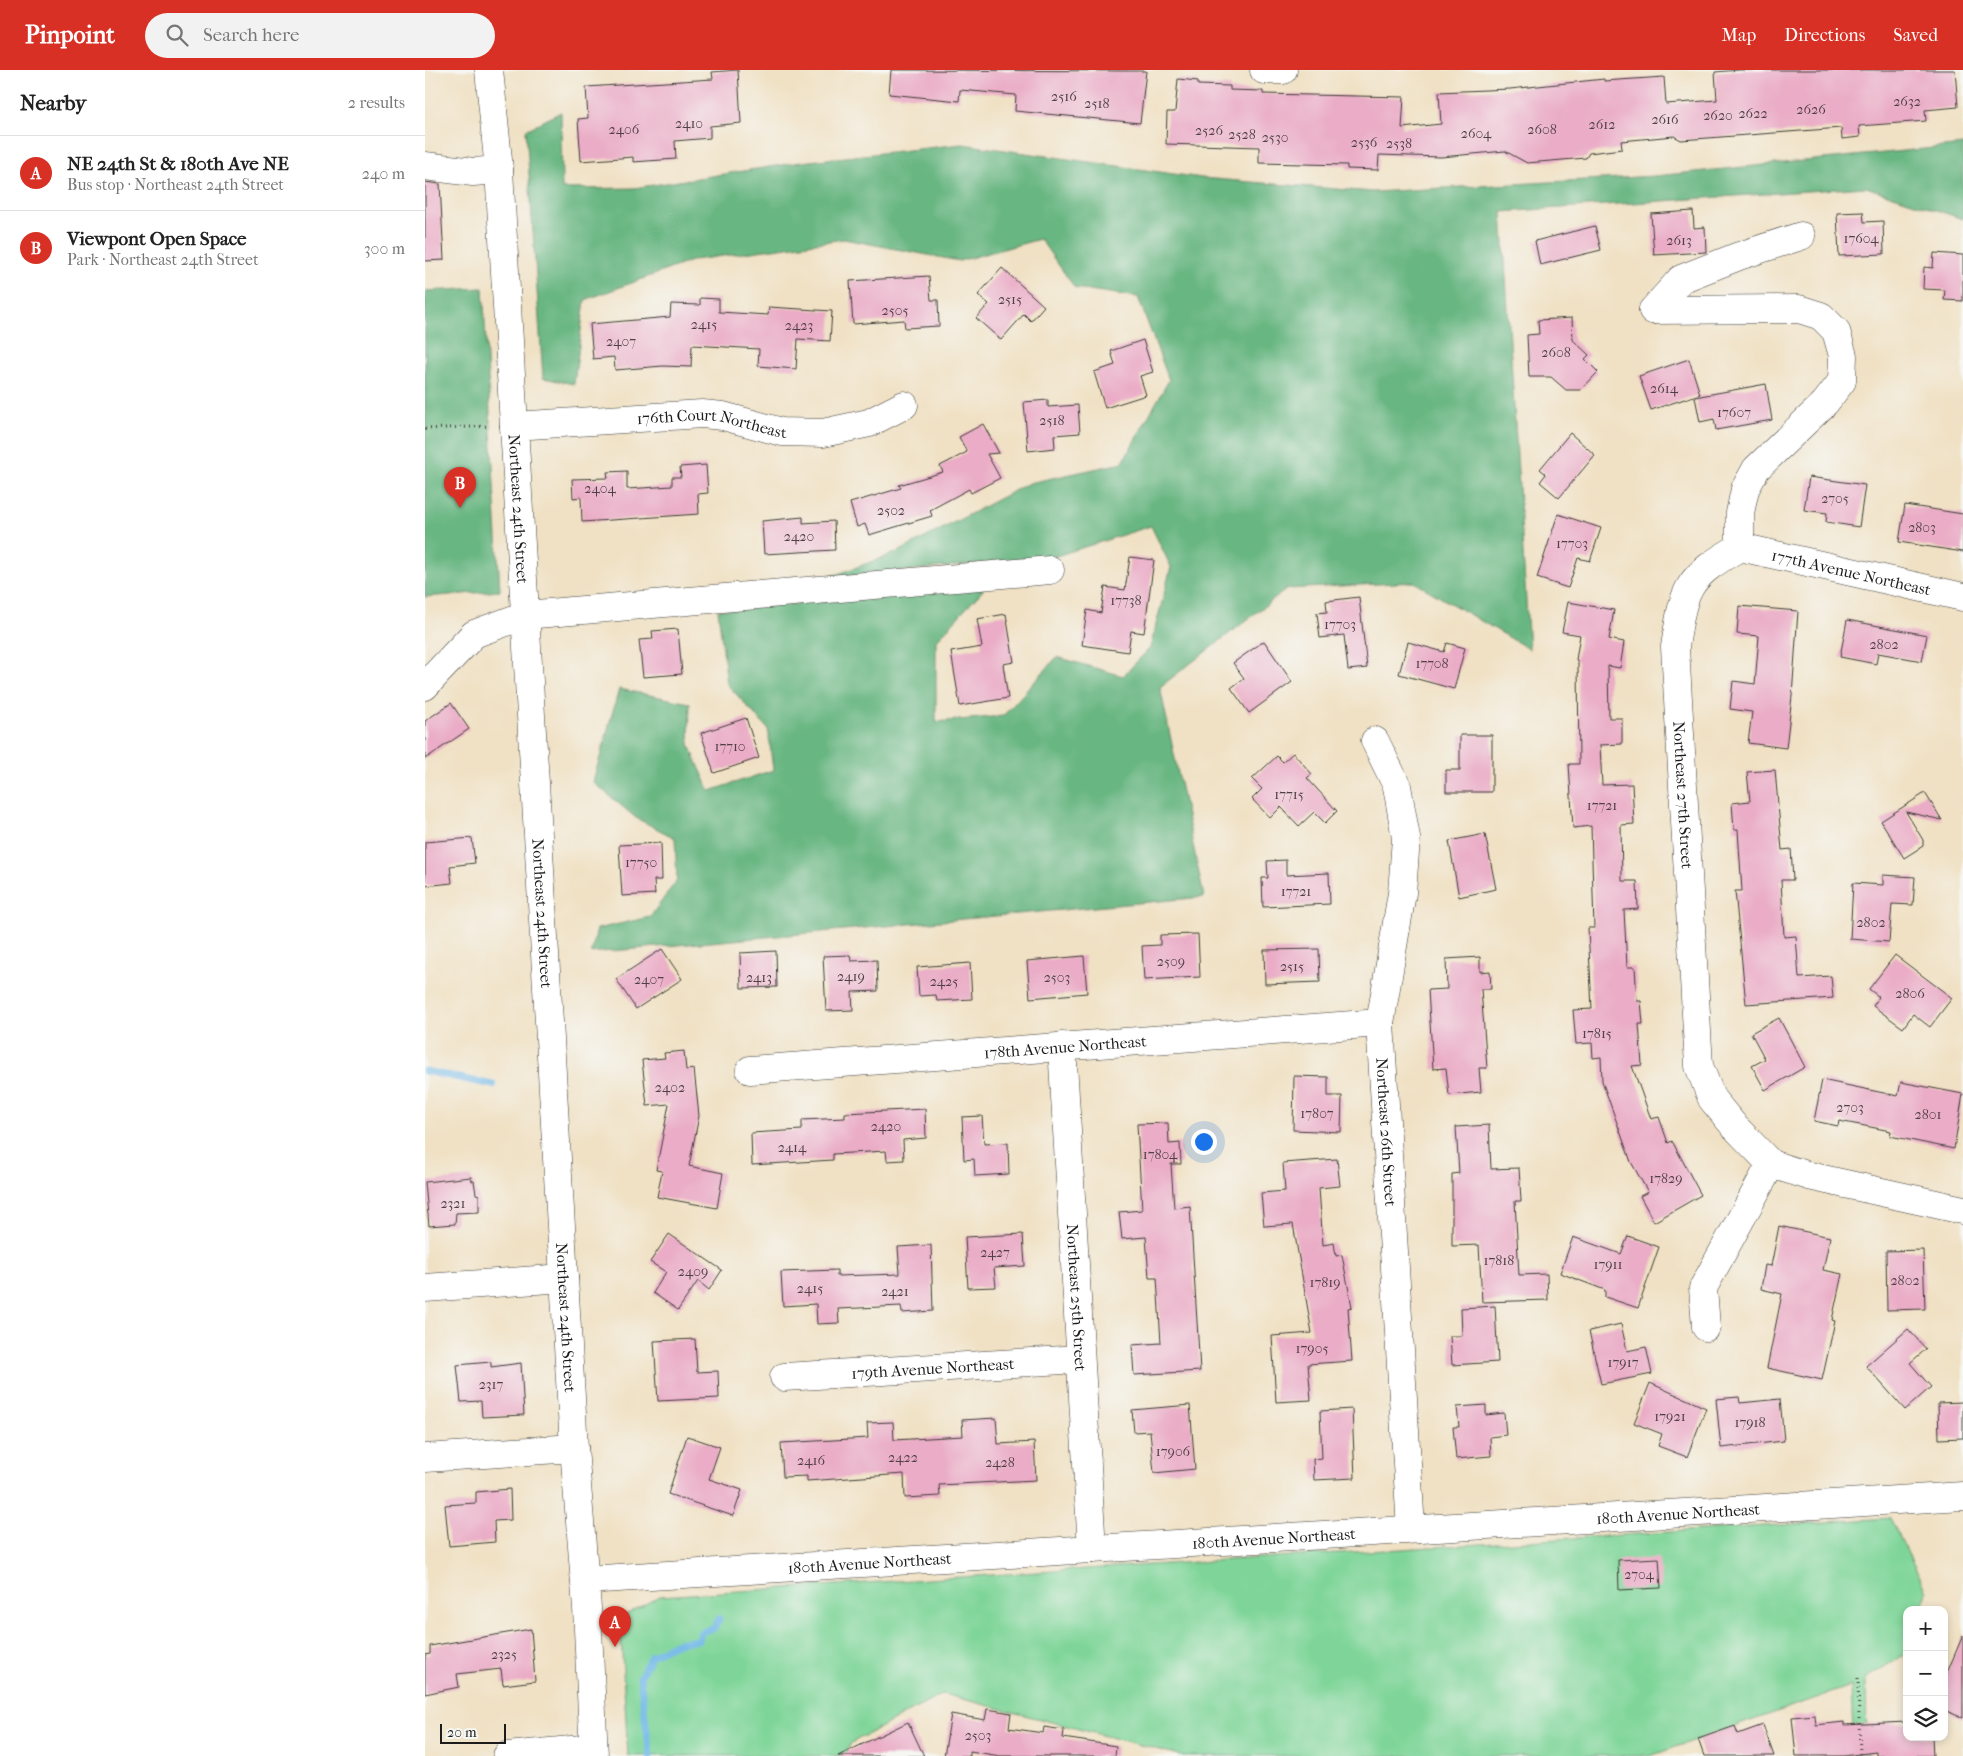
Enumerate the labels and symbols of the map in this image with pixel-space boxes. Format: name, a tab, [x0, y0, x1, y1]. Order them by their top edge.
house number: 2516	[1051, 88, 1077, 105]
house number: 2632	[1893, 93, 1921, 110]
house number: 2518	[1084, 95, 1110, 112]
house number: 2626	[1796, 101, 1826, 118]
house number: 2622	[1738, 105, 1768, 122]
house number: 2620	[1703, 107, 1733, 124]
house number: 2616	[1651, 111, 1679, 128]
house number: 2410	[675, 115, 703, 132]
house number: 2612	[1589, 116, 1615, 133]
house number: 2406	[609, 121, 640, 138]
house number: 2608	[1527, 121, 1557, 138]
house number: 2526	[1195, 122, 1223, 139]
house number: 2604	[1461, 125, 1492, 142]
house number: 2528	[1228, 126, 1256, 143]
house number: 2530	[1262, 129, 1288, 146]
house number: 2536	[1351, 134, 1378, 151]
house number: 2538	[1386, 135, 1412, 152]
house number: 17604	[1843, 230, 1879, 247]
house number: 2613	[1666, 232, 1692, 249]
house number: 2515	[998, 291, 1022, 308]
house number: 2505	[882, 302, 908, 319]
house number: 2415	[691, 316, 717, 333]
house number: 2423	[785, 317, 813, 334]
house number: 2407	[606, 333, 636, 350]
house number: 2608	[1541, 344, 1571, 361]
house number: 2614	[1650, 380, 1679, 397]
street label: 176th Court Northeast	[636, 404, 787, 442]
house number: 17607	[1717, 404, 1751, 421]
house number: 2518	[1039, 412, 1065, 429]
street label: Northeast 24th Street	[505, 434, 533, 585]
pin: B	[444, 467, 476, 508]
house number: 2404	[584, 480, 616, 497]
house number: 2705	[1821, 490, 1849, 507]
house number: 2502	[877, 502, 905, 519]
house number: 2803	[1908, 519, 1936, 536]
house number: 2420	[784, 528, 814, 545]
house number: 17703	[1556, 535, 1588, 552]
street label: 177th Avenue Northeast	[1770, 545, 1933, 599]
house number: 17738	[1110, 592, 1142, 609]
house number: 17703	[1324, 616, 1356, 633]
house number: 2802	[1869, 636, 1899, 653]
house number: 17708	[1415, 655, 1449, 672]
street label: Northeast 27th Street	[1670, 721, 1697, 870]
house number: 17710	[714, 738, 746, 755]
house number: 17715	[1274, 786, 1304, 803]
house number: 17721	[1587, 797, 1617, 814]
street label: Northeast 24th Street	[529, 838, 557, 989]
house number: 17750	[625, 854, 657, 871]
house number: 17721	[1281, 883, 1311, 900]
house number: 2802	[1856, 914, 1886, 931]
house number: 2509	[1157, 953, 1185, 970]
house number: 2515	[1280, 958, 1304, 975]
house number: 2419	[837, 968, 865, 985]
house number: 2413	[746, 969, 772, 986]
house number: 2503	[1044, 969, 1070, 986]
house number: 2407	[634, 971, 664, 988]
house number: 2425	[930, 973, 958, 990]
house number: 2806	[1895, 985, 1925, 1002]
house number: 17815	[1582, 1025, 1612, 1042]
street label: 178th Avenue Northeast	[983, 1031, 1147, 1062]
street label: Northeast 26th Street	[1373, 1057, 1401, 1207]
house number: 2402	[655, 1079, 685, 1096]
house number: 2703	[1836, 1099, 1864, 1116]
house number: 17807	[1300, 1105, 1334, 1122]
house number: 2801	[1915, 1106, 1941, 1123]
house number: 2420	[871, 1118, 901, 1135]
your location	[1191, 1129, 1217, 1155]
house number: 2414	[778, 1139, 807, 1156]
house number: 17804	[1143, 1146, 1178, 1163]
house number: 17829	[1649, 1170, 1683, 1187]
house number: 2321	[440, 1195, 466, 1212]
street label: Northeast 25th Street	[1063, 1223, 1091, 1372]
street label: Northeast 24th Street	[552, 1242, 580, 1393]
house number: 2427	[980, 1244, 1010, 1261]
house number: 17818	[1484, 1252, 1514, 1269]
house number: 17911	[1593, 1256, 1623, 1273]
house number: 2409	[678, 1263, 708, 1280]
house number: 2802	[1890, 1272, 1920, 1289]
house number: 17819	[1309, 1274, 1341, 1291]
house number: 2415	[797, 1280, 823, 1297]
house number: 2421	[881, 1283, 909, 1300]
house number: 17905	[1296, 1340, 1328, 1357]
street label: 179th Avenue Northeast	[851, 1353, 1015, 1382]
house number: 17917	[1608, 1354, 1639, 1371]
house number: 2317	[479, 1376, 504, 1393]
house number: 17921	[1654, 1408, 1686, 1425]
house number: 17918	[1734, 1414, 1766, 1431]
house number: 17906	[1156, 1443, 1191, 1460]
house number: 2422	[888, 1449, 918, 1466]
house number: 2416	[797, 1452, 825, 1469]
house number: 2428	[985, 1454, 1015, 1471]
street label: 180th Avenue Northeast	[1595, 1499, 1761, 1528]
street label: 180th Avenue Northeast	[1191, 1524, 1357, 1552]
street label: 180th Avenue Northeast	[787, 1548, 952, 1577]
house number: 2704	[1624, 1566, 1655, 1583]
pin: A	[599, 1606, 631, 1647]
house number: 2325	[491, 1646, 517, 1663]
scale bar	[440, 1721, 506, 1744]
house number: 2503	[965, 1727, 991, 1744]

